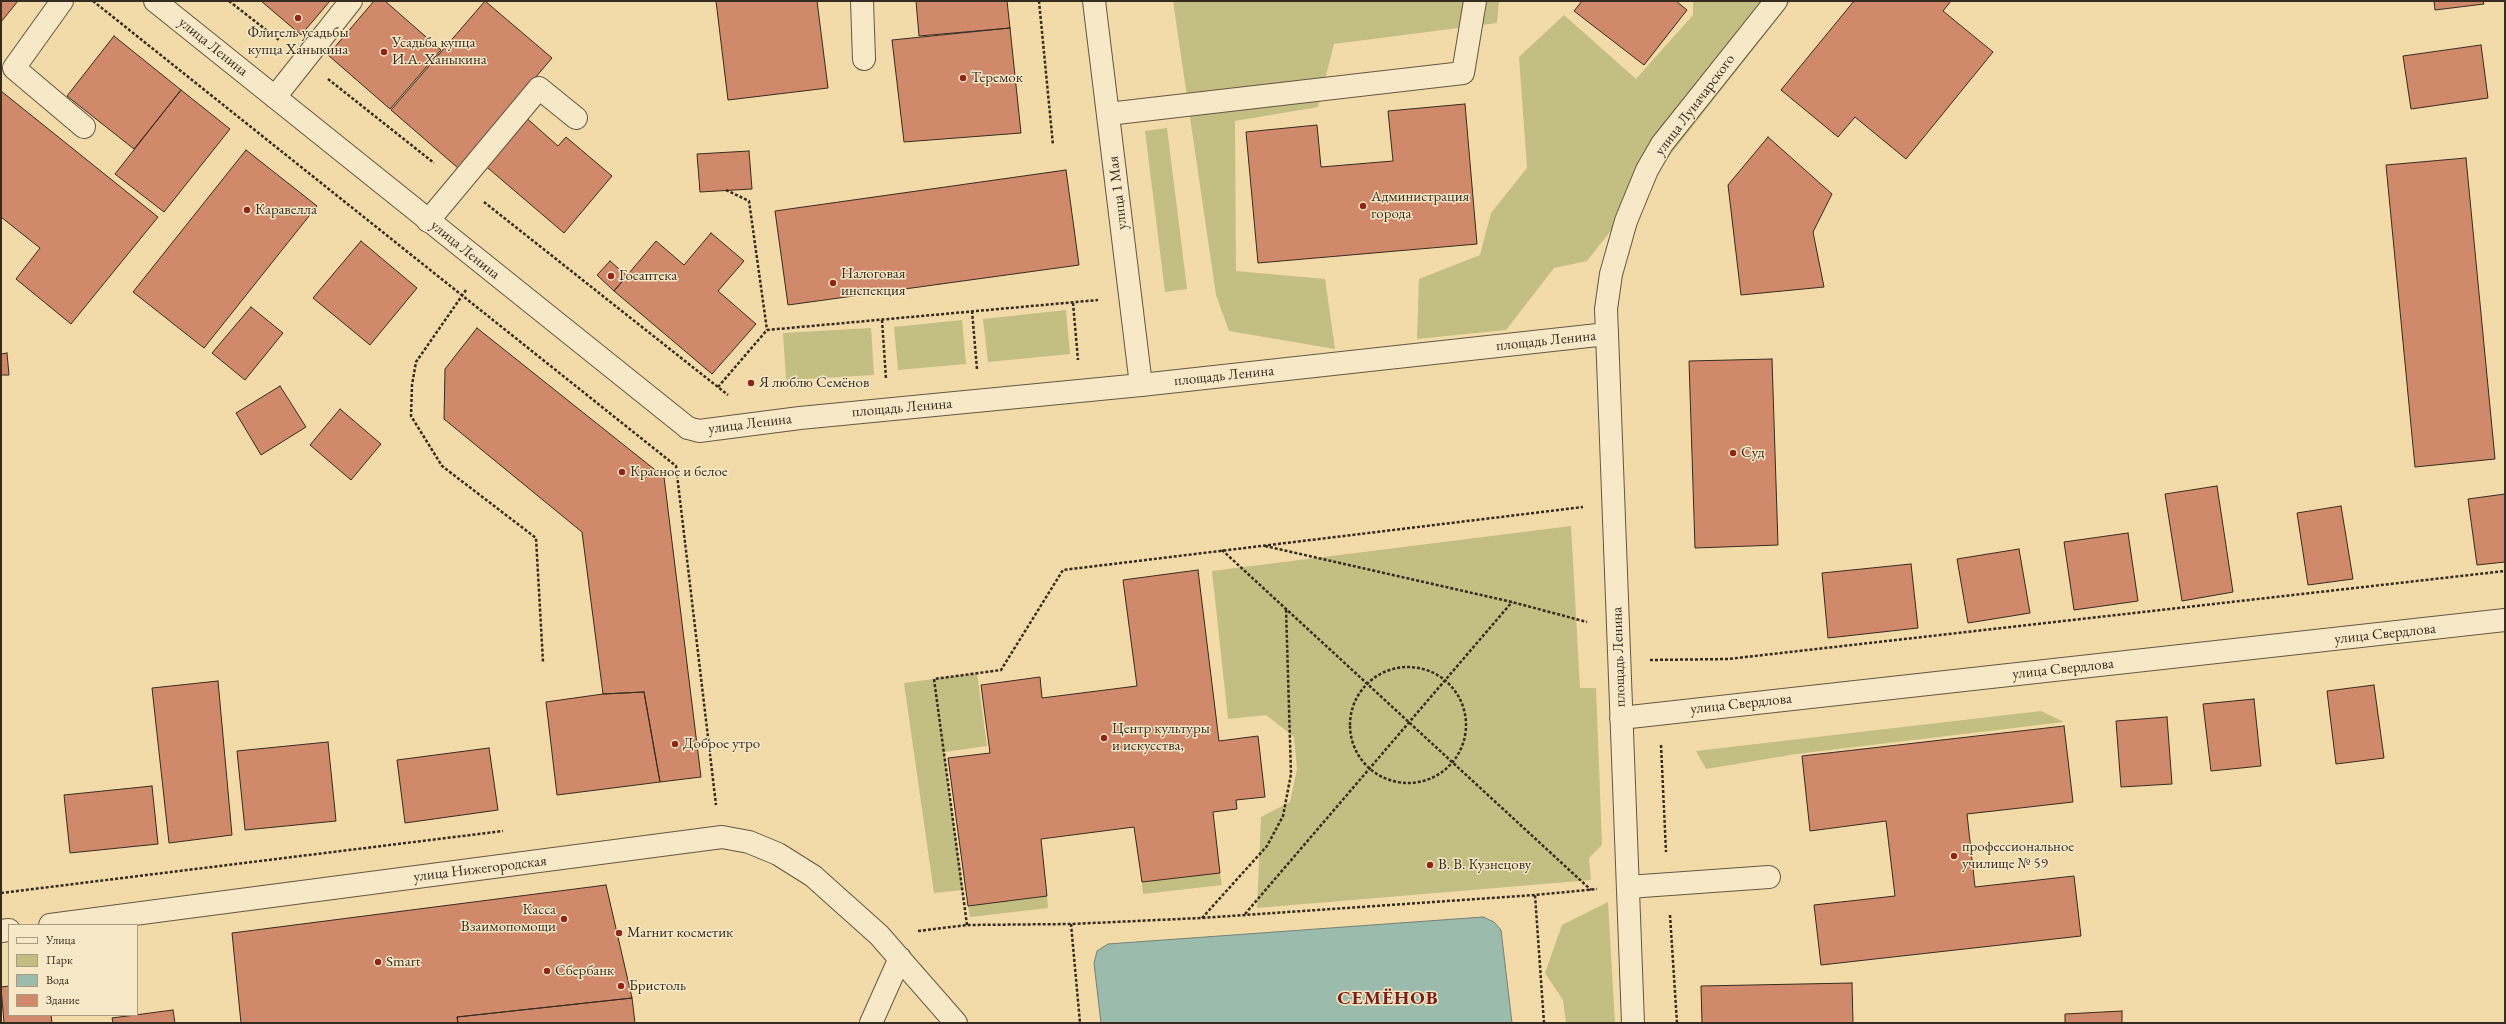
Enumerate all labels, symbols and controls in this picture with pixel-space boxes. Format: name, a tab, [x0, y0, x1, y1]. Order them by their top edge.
marker: Флигель усадьбы купца Ханыкина	[293, 13, 303, 23]
street label: улица Ленина	[175, 14, 251, 80]
place label: Флигель усадьбы купца Ханыкина	[247, 24, 349, 59]
place label: Усадьба купца И.А. Ханыкина	[392, 34, 487, 69]
marker: Усадьба купца И.А. Ханыкина	[379, 47, 389, 57]
street label: улица Луначарского	[1651, 51, 1739, 159]
place label: Теремок	[971, 69, 1023, 87]
marker: Теремок	[958, 73, 968, 83]
street label: улица 1 Мая	[1105, 155, 1131, 231]
place label: Администрация города	[1371, 188, 1469, 223]
place label: Каравелла	[255, 201, 317, 219]
marker: Администрация города	[1358, 201, 1368, 211]
marker: Каравелла	[242, 205, 252, 215]
street label: улица Ленина	[427, 217, 503, 283]
place label: Налоговая инспекция	[841, 265, 906, 300]
place label: Госаптека	[619, 267, 677, 285]
marker: Госаптека	[606, 271, 616, 281]
marker: Налоговая инспекция	[828, 278, 838, 288]
street label: площадь Ленина	[1495, 327, 1597, 355]
street label: площадь Ленина	[1173, 362, 1275, 390]
place label: Я люблю Семёнов	[759, 374, 869, 392]
marker: Я люблю Семёнов	[746, 378, 756, 388]
street label: площадь Ленина	[851, 395, 953, 421]
street label: улица Ленина	[707, 410, 793, 438]
place label: Суд	[1741, 444, 1765, 462]
marker: Суд	[1728, 448, 1738, 458]
place label: Красное и белое	[630, 463, 728, 481]
marker: Красное и белое	[617, 467, 627, 477]
street label: площадь Ленина	[1608, 606, 1630, 708]
street label: улица Свердлова	[2333, 620, 2437, 648]
street label: улица Свердлова	[2011, 655, 2115, 683]
street label: улица Свердлова	[1689, 690, 1793, 718]
place label: Центр культуры и искусства,	[1112, 720, 1210, 755]
marker: Центр культуры и искусства,	[1099, 733, 1109, 743]
place label: Доброе утро	[683, 735, 760, 753]
marker: Доброе утро	[670, 739, 680, 749]
place label: профессиональное училище № 59	[1962, 838, 2074, 873]
marker: профессиональное училище № 59	[1949, 851, 1959, 861]
street label: улица Нижегородская	[412, 852, 548, 886]
place label: В. В. Кузнецову	[1438, 856, 1531, 874]
marker: В. В. Кузнецову	[1425, 860, 1435, 870]
place label: Касса Взаимопомощи	[461, 901, 556, 936]
marker: Касса Взаимопомощи	[559, 914, 569, 924]
legend	[8, 924, 138, 1016]
place label: Магнит косметик	[627, 924, 733, 942]
marker: Магнит косметик	[614, 928, 624, 938]
text: Улица	[46, 932, 76, 948]
text: Парк	[46, 952, 73, 968]
place label: Smart	[386, 953, 420, 971]
marker: Smart	[373, 957, 383, 967]
place label: Сбербанк	[555, 962, 614, 980]
marker: Сбербанк	[542, 966, 552, 976]
text: Вода	[46, 972, 69, 988]
place label: Бристоль	[629, 977, 686, 995]
marker: Бристоль	[616, 981, 626, 991]
district label: СЕМЁНОВ	[1337, 988, 1439, 1010]
text: Здание	[46, 992, 80, 1008]

